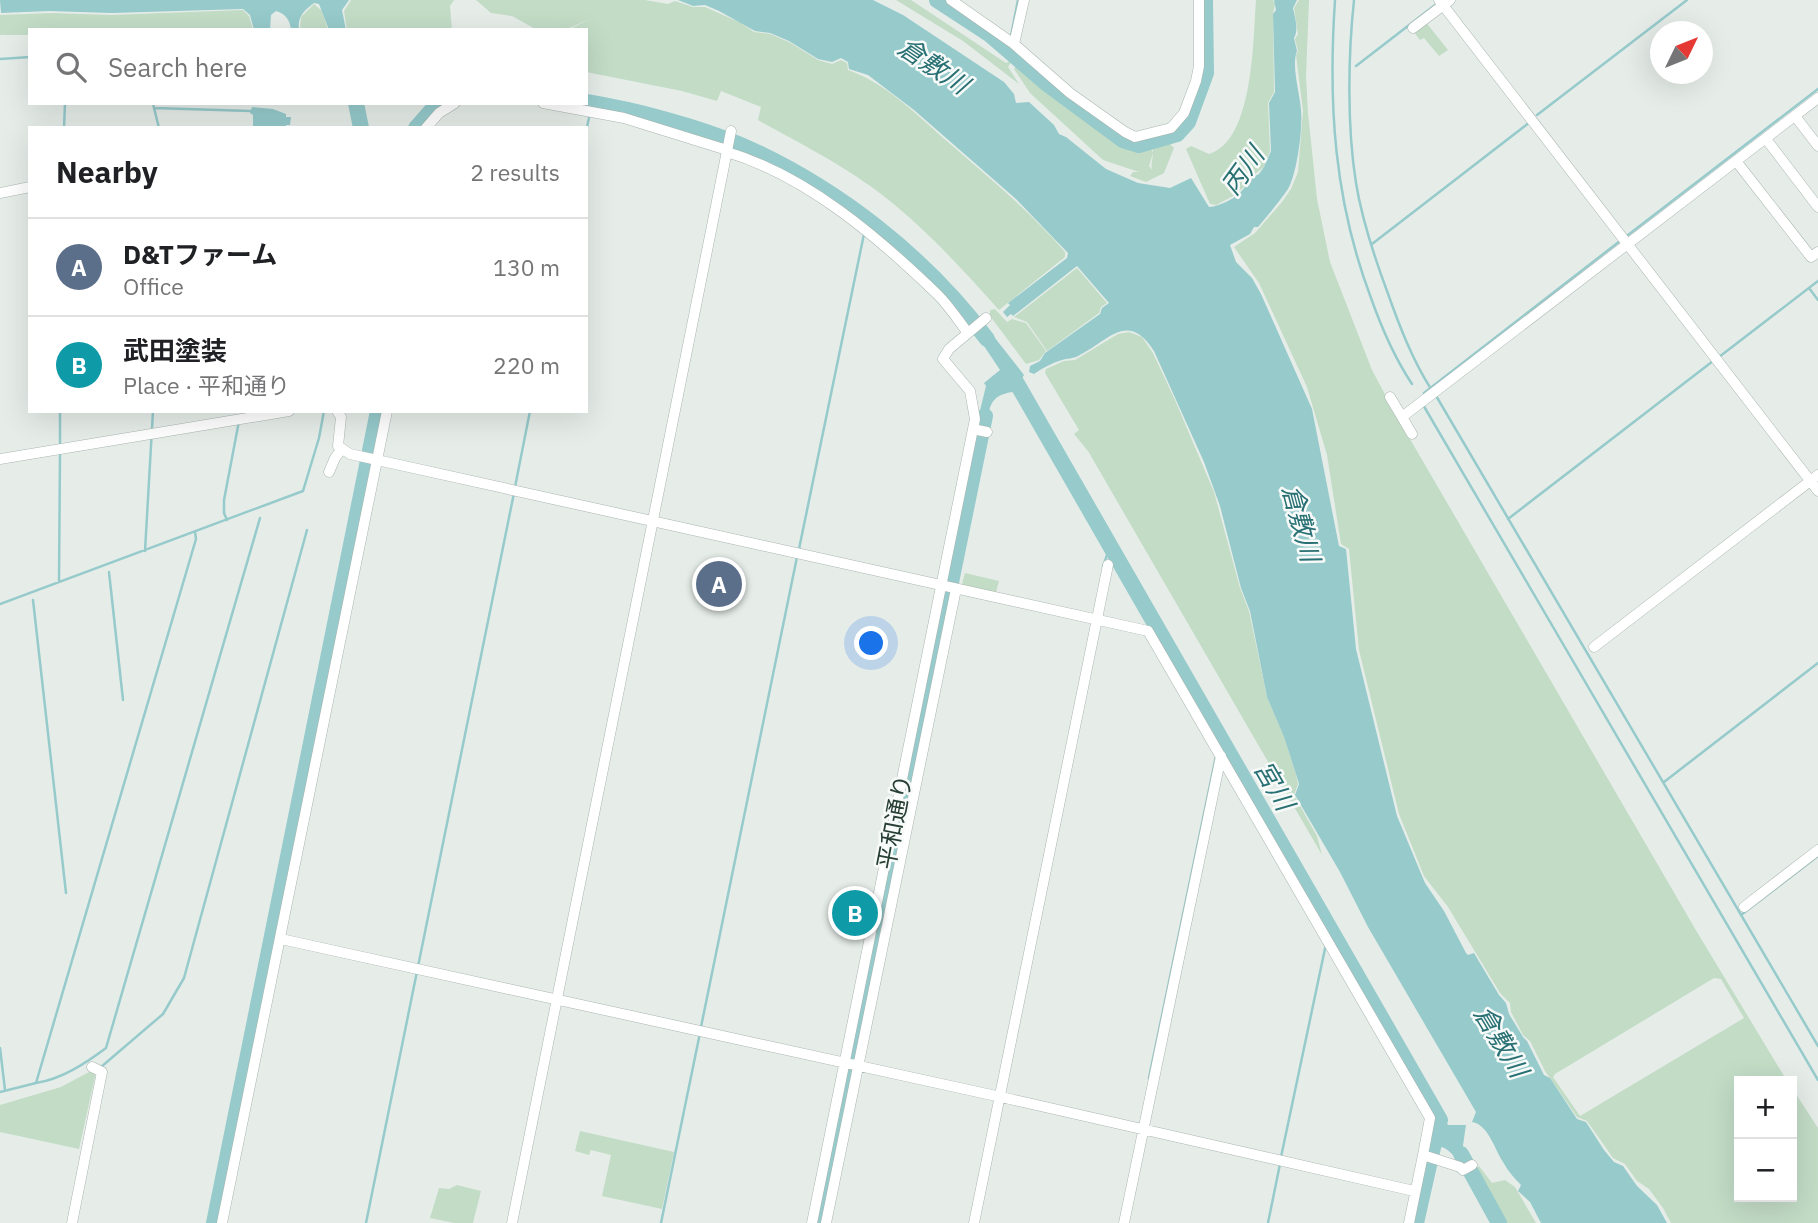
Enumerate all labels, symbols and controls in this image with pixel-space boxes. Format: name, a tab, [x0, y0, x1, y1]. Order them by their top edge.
north arrow	[1650, 21, 1713, 84]
search box	[28, 28, 588, 105]
water label: 倉敷川	[892, 29, 978, 103]
icon: search	[52, 48, 90, 86]
text: Search here	[108, 50, 247, 84]
water label: 丙川	[1213, 137, 1273, 201]
text: Nearby	[56, 152, 158, 191]
text: 2 results	[470, 157, 560, 187]
text: D&Tファーム	[123, 237, 277, 271]
text: A	[71, 252, 87, 282]
text: 130 m	[493, 252, 560, 282]
text: Office	[123, 271, 184, 301]
text: 武田塗装	[123, 333, 227, 367]
text: B	[71, 350, 87, 380]
text: 220 m	[493, 350, 560, 380]
text: Place · 平和通り	[123, 370, 290, 400]
water label: 倉敷川	[1275, 481, 1329, 568]
pin: A	[696, 558, 742, 610]
your location	[854, 626, 888, 660]
water label: 宮川	[1247, 754, 1304, 819]
street label: 平和通り	[869, 772, 919, 872]
pin: B	[832, 887, 878, 939]
water label: 倉敷川	[1467, 999, 1538, 1086]
map controls	[1734, 1076, 1797, 1202]
button: +	[1734, 1076, 1797, 1139]
button: −	[1734, 1139, 1797, 1202]

